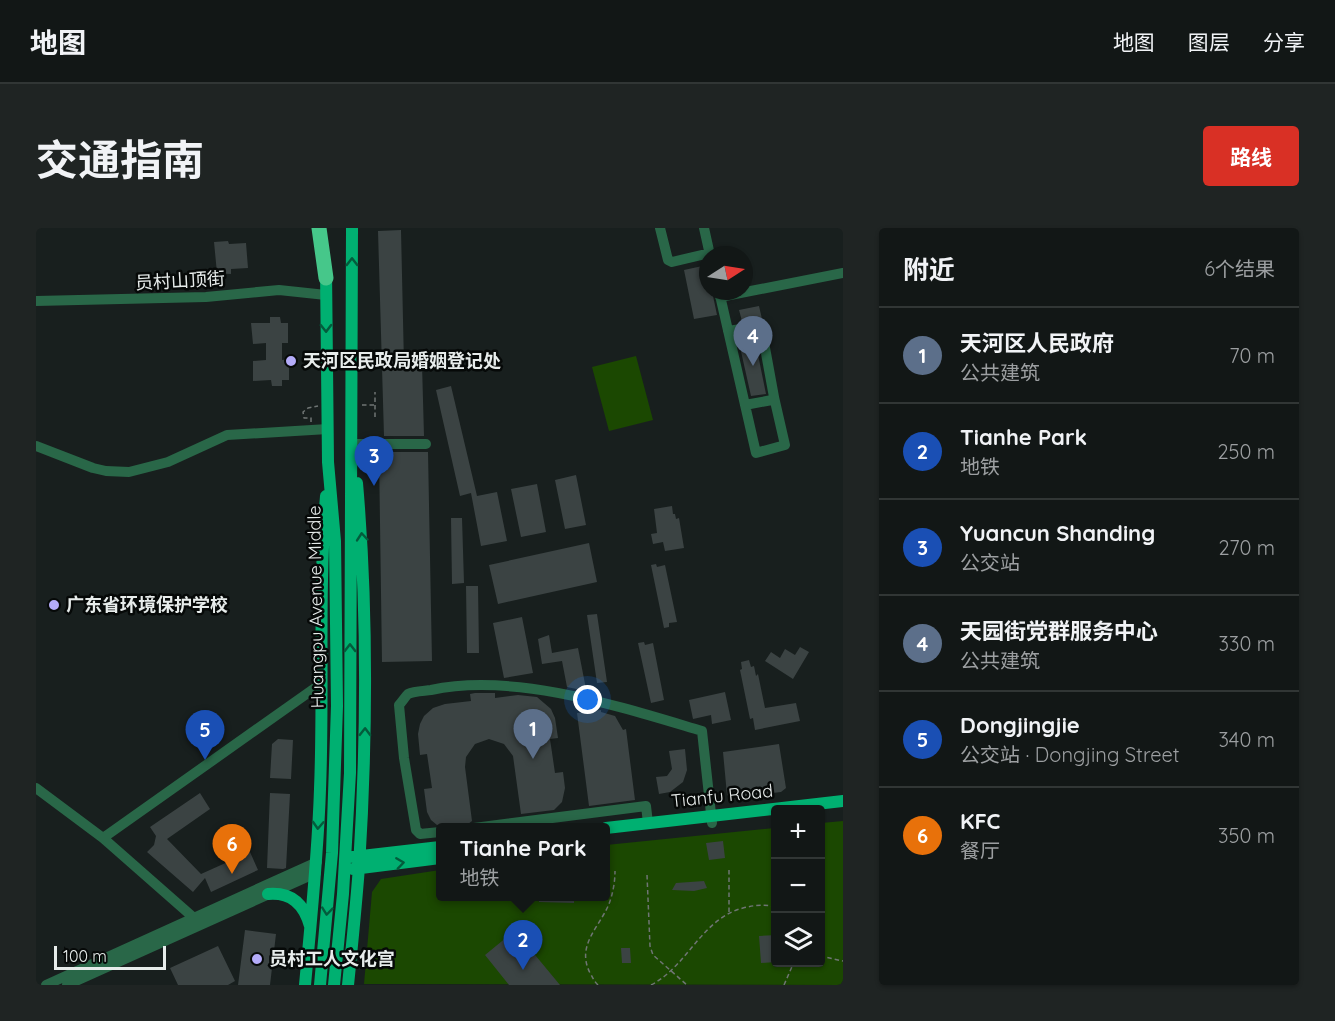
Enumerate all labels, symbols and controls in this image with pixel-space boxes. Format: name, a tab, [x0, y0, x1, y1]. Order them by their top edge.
text: 地图	[30, 25, 86, 60]
text: 地图	[1113, 29, 1155, 55]
text: 图层	[1188, 29, 1230, 55]
text: 分享	[1263, 29, 1305, 55]
button: 路线	[1203, 126, 1299, 186]
text: 交通指南	[36, 133, 204, 186]
north arrow	[699, 246, 753, 300]
text: 附近	[903, 253, 955, 286]
text: 6个结果	[1204, 256, 1275, 281]
one-way arrow	[346, 257, 358, 266]
street label: 员村山顶街	[134, 267, 226, 294]
pin: 4	[734, 316, 772, 366]
one-way arrow	[320, 324, 332, 333]
text: 天河区人民政府	[960, 329, 1114, 357]
text: 1	[919, 343, 926, 368]
text: 70 m	[1229, 343, 1275, 368]
place label: 天河区民政局婚姻登记处	[303, 349, 501, 372]
marker: 天河区民政局婚姻登记处	[284, 354, 298, 368]
text: 公共建筑	[960, 360, 1040, 385]
text: Tianhe Park	[960, 423, 1087, 451]
pin: 3	[354, 436, 394, 486]
text: 2	[917, 439, 928, 464]
text: 250 m	[1217, 439, 1275, 464]
text: 地铁	[960, 454, 1000, 479]
street label: Huangpu Avenue Middle	[302, 505, 329, 709]
text: Yuancun Shanding	[960, 519, 1155, 547]
one-way arrow	[356, 532, 369, 542]
text: 3	[917, 535, 928, 560]
text: 270 m	[1218, 535, 1275, 560]
text: 公交站	[960, 550, 1020, 575]
place label: 广东省环境保护学校	[66, 593, 228, 616]
marker: 广东省环境保护学校	[47, 598, 61, 612]
text: 天园街党群服务中心	[960, 617, 1158, 645]
text: 4	[917, 631, 928, 656]
text: 330 m	[1218, 631, 1275, 656]
one-way arrow	[344, 643, 356, 652]
text: 公共建筑	[960, 648, 1040, 673]
your location	[573, 685, 602, 714]
pin: 5	[186, 710, 224, 760]
pin: 1	[514, 710, 552, 759]
text: Dongjingjie	[960, 711, 1080, 739]
one-way arrow	[359, 727, 371, 736]
text: 5	[917, 727, 928, 752]
text: 340 m	[1218, 727, 1275, 752]
text: 公交站 · Dongjing Street	[960, 742, 1180, 767]
street label: Tianfu Road	[670, 779, 774, 812]
map controls	[771, 805, 825, 967]
button: +	[771, 805, 825, 859]
text: KFC	[960, 807, 1000, 835]
one-way arrow	[312, 821, 325, 830]
popup	[436, 823, 610, 901]
text: 6	[917, 823, 928, 848]
text: 350 m	[1218, 823, 1275, 848]
pin: 6	[212, 824, 252, 874]
text: Tianhe Park	[460, 834, 586, 862]
text: 餐厅	[960, 838, 1000, 863]
one-way arrow	[395, 858, 404, 870]
button: −	[771, 859, 825, 913]
text: 地铁	[460, 865, 500, 890]
one-way arrow	[321, 907, 334, 916]
button: layers	[771, 913, 825, 967]
pin: 2	[504, 920, 542, 970]
scale bar	[54, 943, 166, 970]
text: 100 m	[63, 946, 107, 966]
place label: 员村工人文化宫	[269, 947, 395, 970]
marker: 员村工人文化宫	[250, 952, 264, 966]

